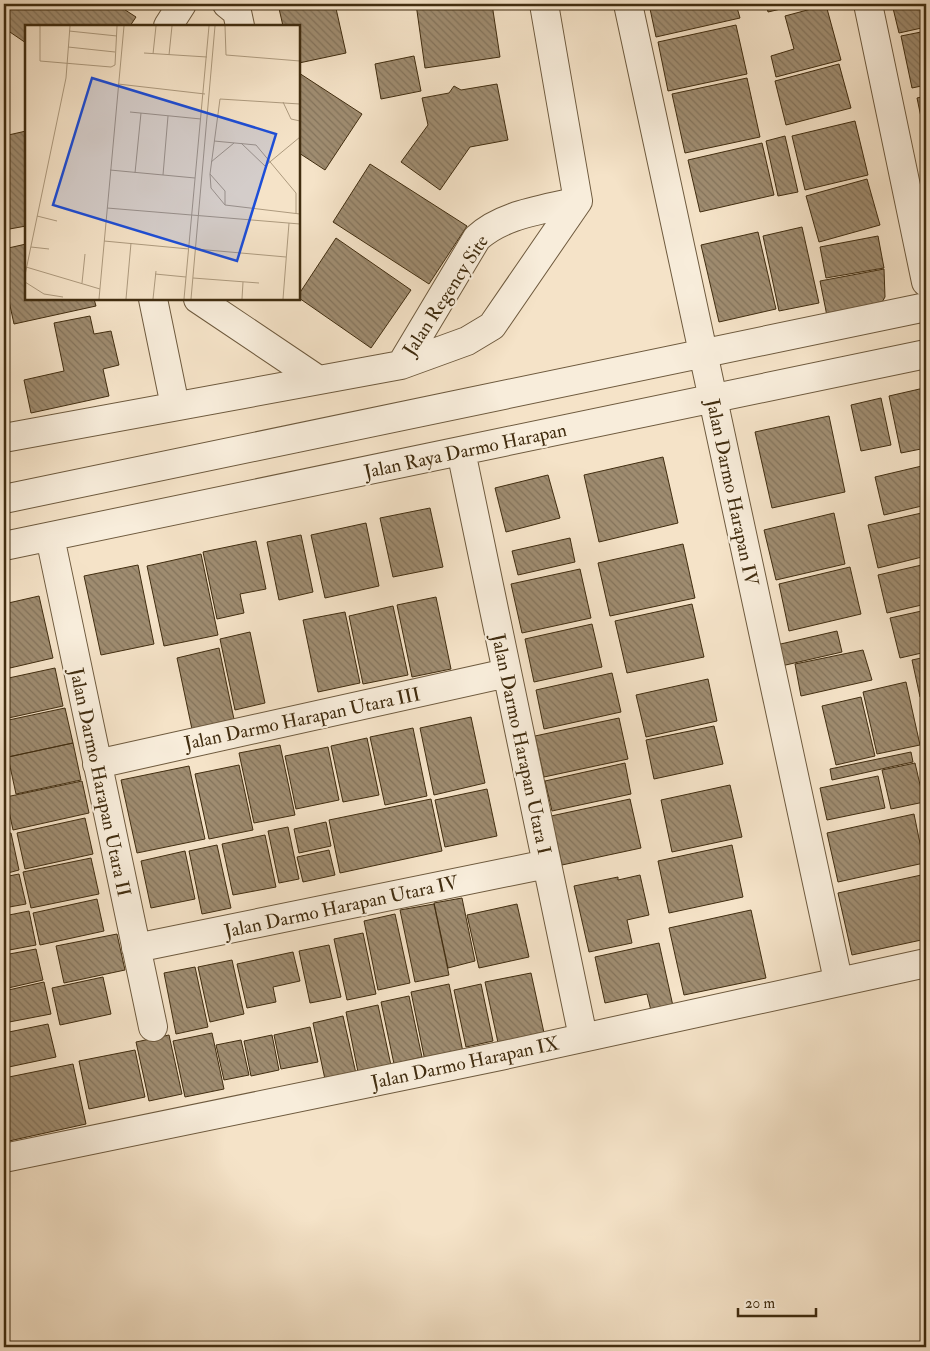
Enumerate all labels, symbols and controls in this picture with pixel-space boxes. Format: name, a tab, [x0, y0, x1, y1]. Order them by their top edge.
inset map	[25, 25, 300, 300]
street label: Jalan Regency Site	[397, 230, 494, 361]
street label: Jalan Darmo Harapan IV	[699, 396, 764, 589]
street label: Jalan Raya Darmo Harapan	[361, 418, 569, 485]
street label: Jalan Darmo Harapan Utara I	[485, 631, 556, 857]
street label: Jalan Darmo Harapan Utara II	[63, 665, 136, 899]
street label: Jalan Darmo Harapan Utara III	[181, 682, 423, 757]
street label: Jalan Darmo Harapan Utara IV	[221, 870, 461, 945]
street label: Jalan Darmo Harapan IX	[368, 1031, 562, 1096]
scale bar	[738, 1286, 815, 1318]
text: 20 m	[745, 1294, 775, 1313]

